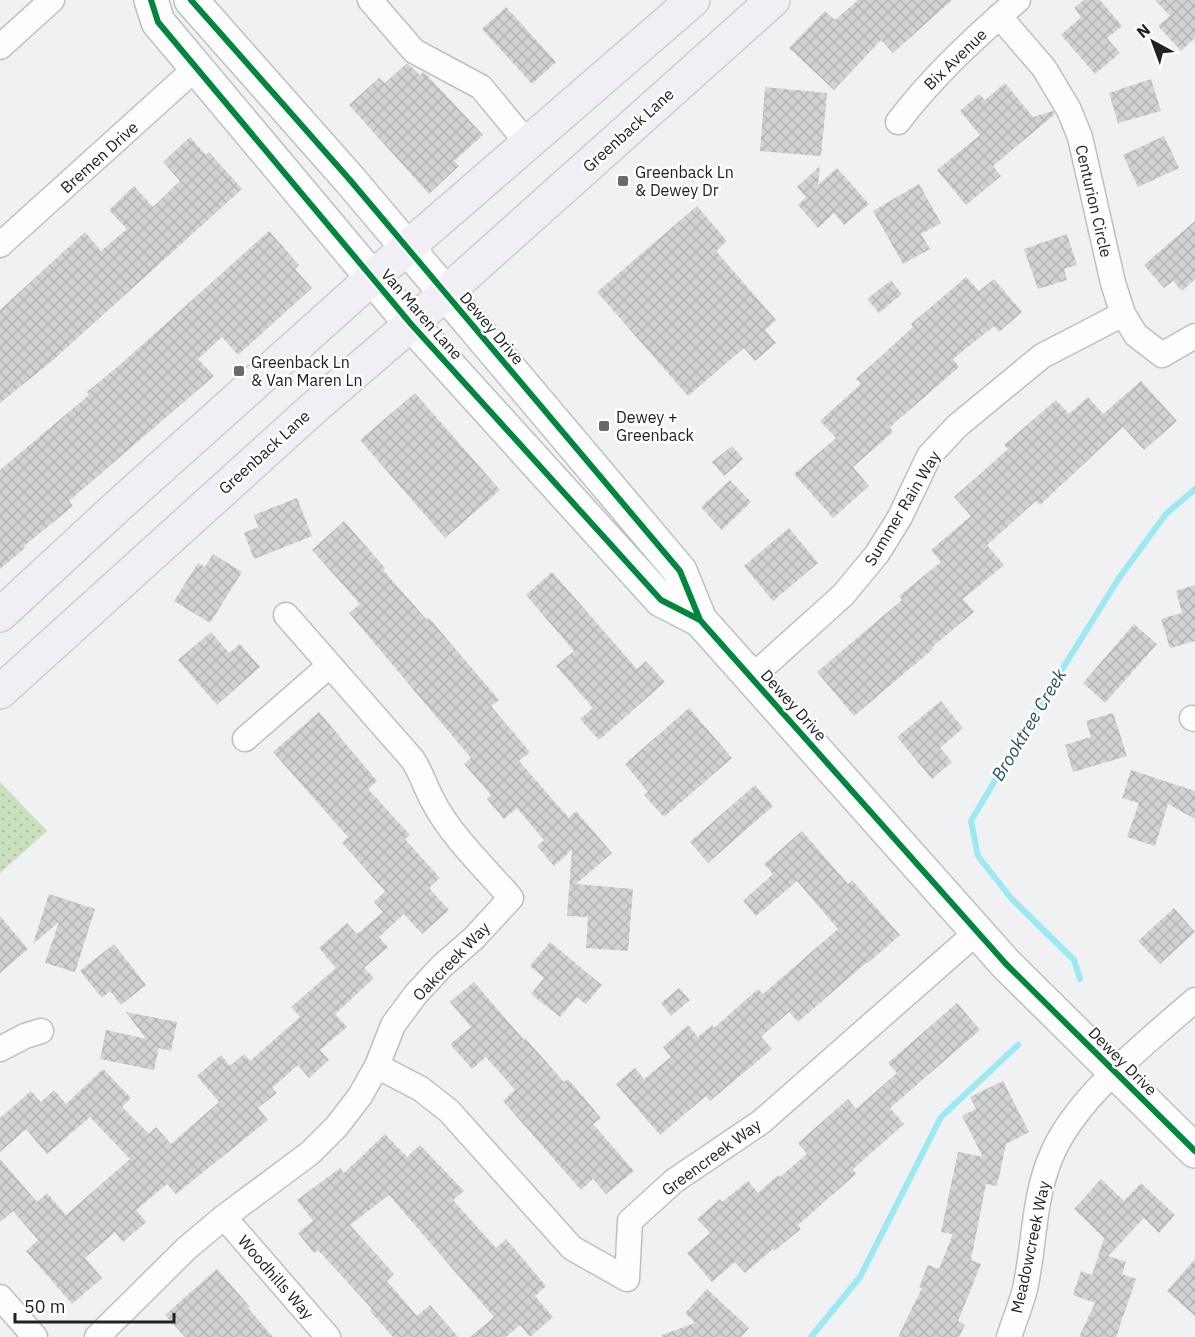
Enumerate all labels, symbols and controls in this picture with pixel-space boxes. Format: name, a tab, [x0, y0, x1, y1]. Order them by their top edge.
north arrow	[1123, 12, 1183, 72]
text: N	[1132, 19, 1154, 42]
street label: Bix Avenue	[919, 24, 991, 94]
street label: Greenback Lane	[578, 84, 678, 176]
street label: Bremen Drive	[56, 117, 142, 197]
street label: Centurion Circle	[1071, 143, 1117, 260]
place label: Greenback Ln & Dewey Dr	[635, 162, 734, 200]
marker: Greenback Ln & Dewey Dr	[616, 174, 630, 188]
street label: Van Maren Lane	[377, 264, 467, 364]
street label: Dewey Drive	[456, 287, 528, 369]
place label: Greenback Ln & Van Maren Ln	[251, 352, 363, 390]
marker: Greenback Ln & Van Maren Ln	[232, 364, 246, 378]
street label: Greenback Lane	[214, 406, 314, 498]
place label: Dewey + Greenback	[616, 407, 694, 445]
marker: Dewey + Greenback	[597, 419, 611, 433]
street label: Summer Rain Way	[860, 447, 944, 569]
water label: Brooktree Creek	[986, 664, 1071, 785]
street label: Dewey Drive	[757, 665, 831, 745]
street label: Oakcreek Way	[408, 917, 494, 1005]
street label: Dewey Drive	[1084, 1022, 1162, 1100]
street label: Greencreek Way	[657, 1114, 765, 1200]
street label: Meadowcreek Way	[1006, 1179, 1054, 1315]
street label: Woodhills Way	[234, 1231, 318, 1323]
scale bar	[15, 1286, 174, 1324]
text: 50 m	[24, 1295, 66, 1318]

